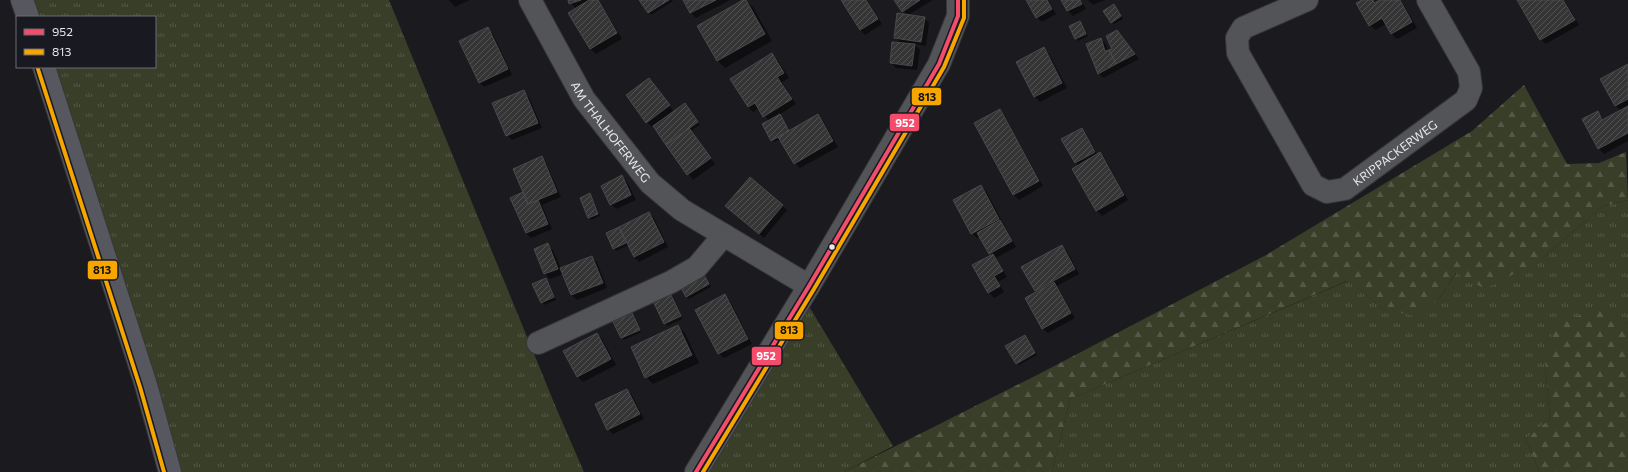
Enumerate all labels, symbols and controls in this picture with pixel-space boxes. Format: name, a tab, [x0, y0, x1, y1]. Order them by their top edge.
legend	[16, 16, 156, 68]
text: 952	[52, 24, 73, 38]
text: 813	[52, 44, 71, 58]
street label: AM THALHOFERWEG	[569, 79, 654, 185]
line badge: 813	[911, 87, 942, 106]
text: 813	[918, 90, 936, 103]
line badge: 952	[889, 113, 920, 132]
text: 952	[895, 116, 915, 129]
street label: KRIPPACKERWEG	[1350, 117, 1440, 188]
unlabelled marker	[827, 242, 837, 252]
line badge: 813	[87, 260, 118, 280]
text: 813	[93, 263, 111, 276]
line badge: 813	[774, 321, 804, 340]
text: 813	[780, 323, 798, 336]
line badge: 952	[751, 346, 782, 366]
text: 952	[756, 349, 776, 362]

